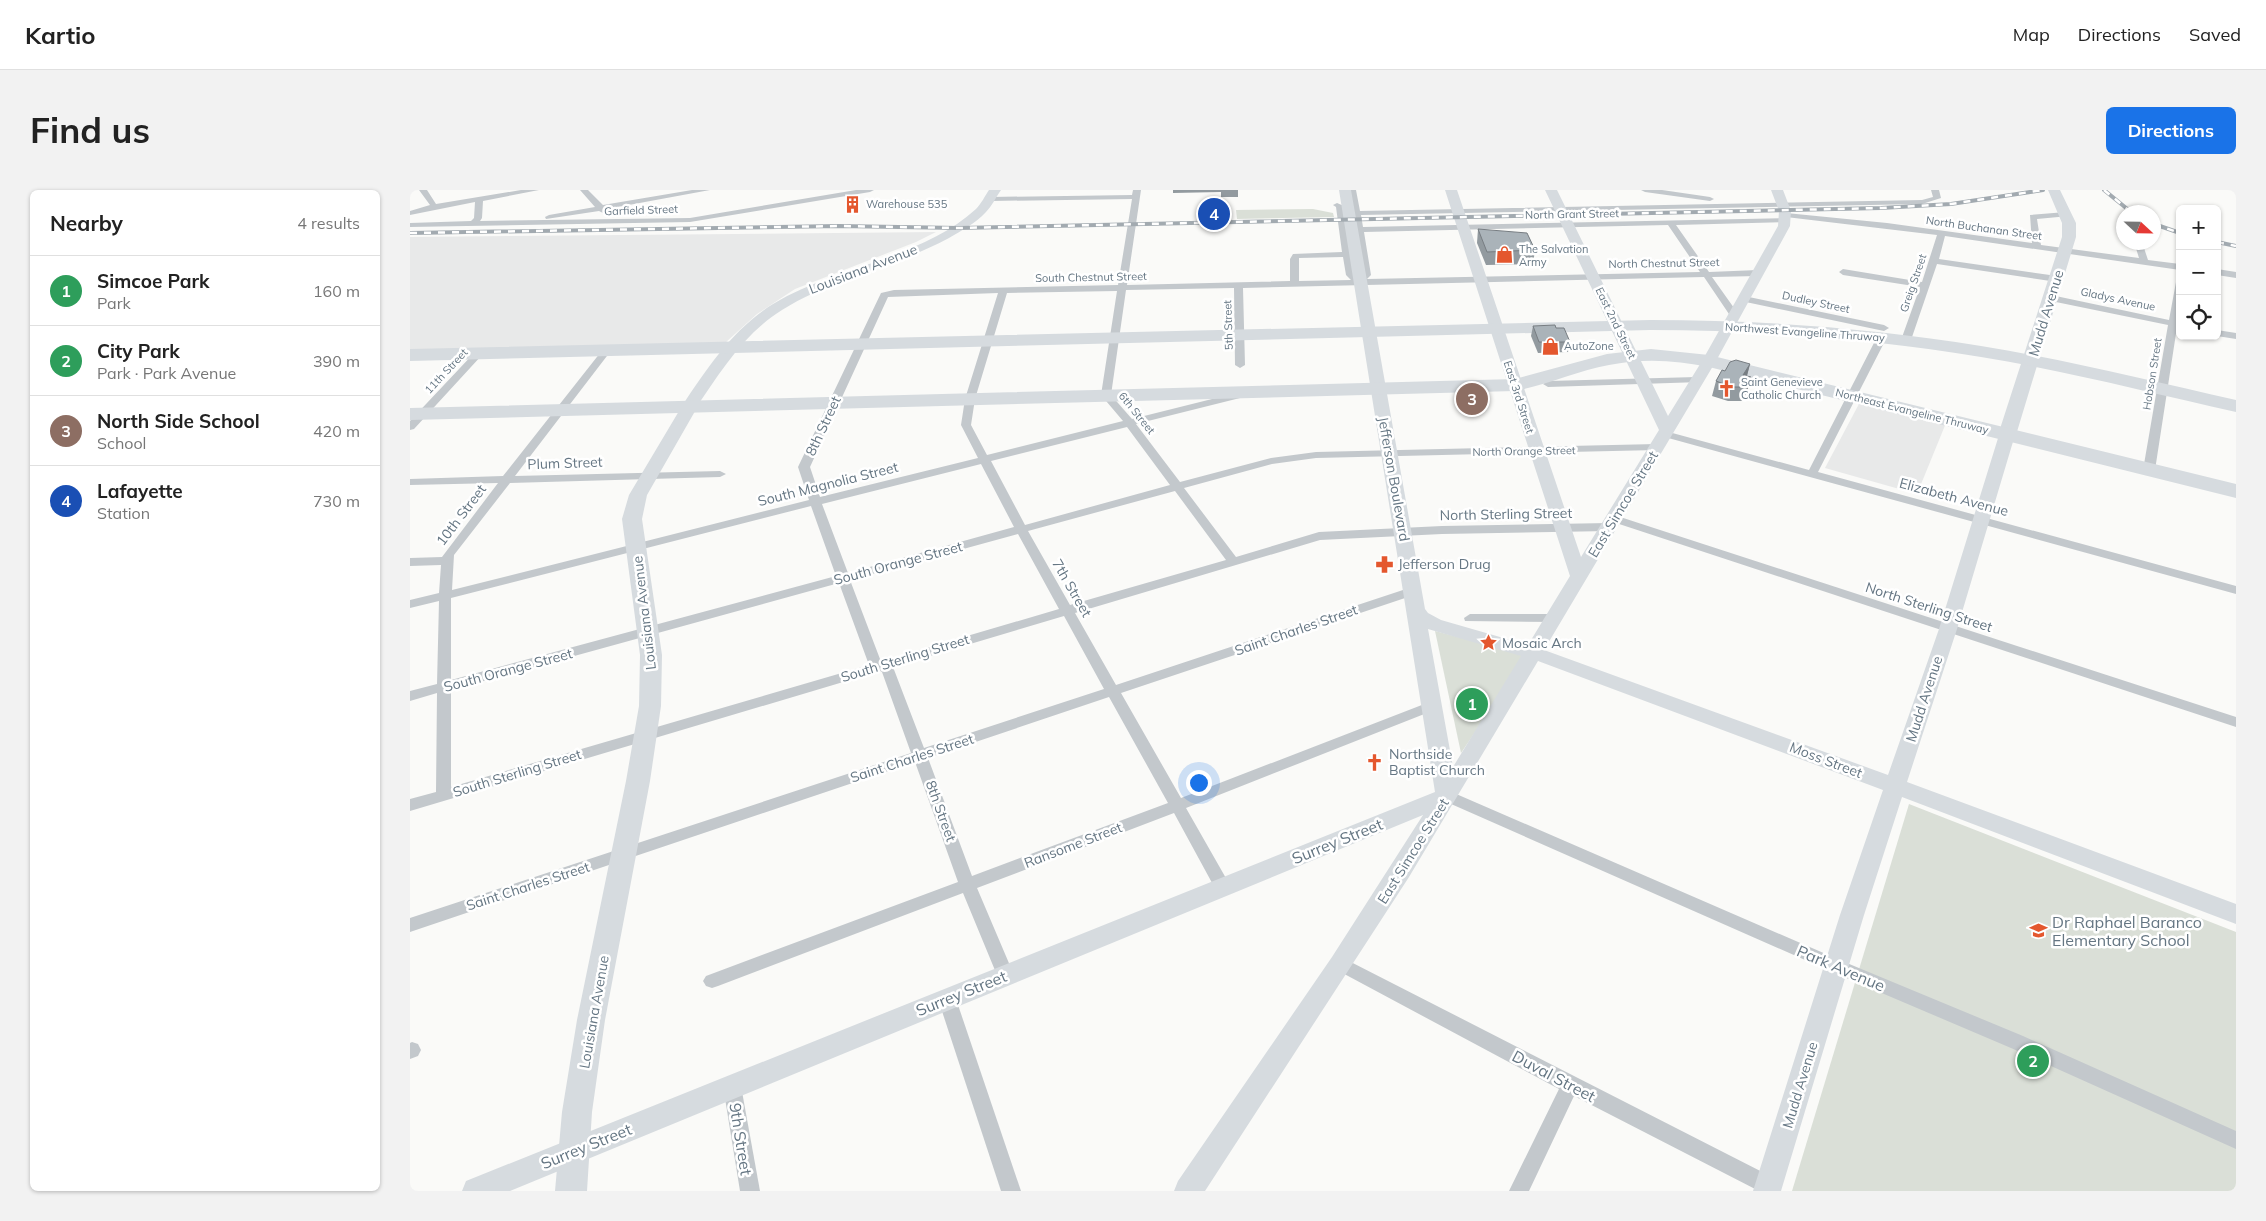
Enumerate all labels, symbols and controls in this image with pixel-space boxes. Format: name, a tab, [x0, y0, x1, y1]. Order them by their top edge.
text: Kartio	[25, 20, 96, 50]
text: Map	[2013, 23, 2050, 46]
text: Directions	[2078, 23, 2161, 46]
text: Saved	[2189, 23, 2241, 46]
button: Directions	[2106, 107, 2236, 154]
text: Find us	[30, 108, 150, 152]
building icon: Warehouse 535	[842, 194, 862, 214]
pin: 4	[1198, 195, 1230, 233]
place label: Warehouse 535	[866, 197, 948, 211]
street label: Garfield Street	[604, 202, 678, 218]
north arrow	[2116, 205, 2161, 250]
map controls	[2176, 205, 2221, 340]
button: +	[2176, 205, 2221, 250]
street label: North Grant Street	[1525, 206, 1619, 222]
text: Nearby	[50, 210, 123, 236]
text: 4 results	[297, 213, 360, 233]
street label: North Buchanan Street	[1925, 213, 2043, 243]
street label: Louisiana Avenue	[806, 240, 920, 298]
place label: The Salvation Army	[1519, 242, 1589, 269]
shop icon: The Salvation Army	[1495, 245, 1515, 265]
button: −	[2176, 250, 2221, 295]
street label: Greig Street	[1897, 252, 1930, 314]
street label: North Chestnut Street	[1608, 255, 1720, 271]
street label: Mudd Avenue	[2024, 268, 2068, 358]
text: Simcoe Park	[97, 269, 210, 293]
street label: South Chestnut Street	[1035, 269, 1147, 285]
text: 1	[61, 281, 71, 301]
text: 160 m	[313, 281, 360, 301]
street label: Gladys Avenue	[2079, 284, 2157, 314]
street label: East 2nd Street	[1593, 285, 1639, 361]
street label: Dudley Street	[1781, 288, 1851, 316]
text: Park	[97, 293, 131, 313]
button: locate	[2176, 295, 2221, 340]
street label: 5th Street	[1220, 300, 1236, 350]
street label: Northwest Evangeline Thruway	[1725, 319, 1886, 345]
shop icon: AutoZone	[1540, 336, 1560, 356]
street label: Hobson Street	[2139, 337, 2165, 411]
text: City Park	[97, 339, 180, 363]
place label: AutoZone	[1564, 339, 1614, 353]
street label: 11th Street	[422, 345, 471, 397]
text: 2	[61, 351, 71, 371]
text: 390 m	[313, 351, 360, 371]
street label: East 3rd Street	[1501, 359, 1537, 435]
text: Park · Park Avenue	[97, 363, 236, 383]
place label: Saint Genevieve Catholic Church	[1741, 375, 1823, 402]
church icon: Saint Genevieve Catholic Church	[1717, 378, 1737, 398]
pin: 3	[1456, 380, 1488, 418]
street label: Northeast Evangeline Thruway	[1834, 385, 1990, 437]
street label: 6th Street	[1116, 389, 1158, 437]
street label: 8th Street	[801, 393, 845, 459]
text: North Side School	[97, 409, 260, 433]
street label: Jefferson Boulevard	[1374, 415, 1414, 543]
text: 3	[61, 421, 71, 441]
text: 420 m	[313, 421, 360, 441]
text: School	[97, 433, 146, 453]
street label: North Orange Street	[1472, 443, 1576, 459]
street label: East Simcoe Street	[1584, 447, 1662, 561]
street label: Plum Street	[527, 453, 603, 473]
street label: South Magnolia Street	[756, 458, 900, 510]
street label: Elizabeth Avenue	[1898, 474, 2010, 520]
text: Lafayette	[97, 479, 183, 503]
street label: 10th Street	[432, 481, 490, 549]
text: 4	[61, 491, 71, 511]
text: 730 m	[313, 491, 360, 511]
text: Station	[97, 503, 150, 523]
street label: North Sterling Street	[1440, 504, 1573, 524]
street label: South Orange Street	[832, 537, 964, 589]
pharmacy icon: Jefferson Drug	[1374, 554, 1394, 574]
street label: Louisiana Avenue	[628, 555, 660, 671]
place label: Jefferson Drug	[1398, 555, 1491, 573]
street label: 7th Street	[1048, 556, 1096, 620]
street label: North Sterling Street	[1863, 578, 1995, 636]
street label: Saint Charles Street	[1232, 601, 1360, 659]
street label: South Sterling Street	[839, 630, 972, 686]
place icon: Mosaic Arch	[1478, 633, 1498, 653]
place label: Mosaic Arch	[1502, 634, 1582, 652]
street label: South Orange Street	[442, 644, 574, 696]
street label: Mudd Avenue	[1902, 654, 1946, 744]
pin: 1	[1456, 685, 1488, 723]
street label: Saint Charles Street	[848, 730, 976, 786]
street label: Moss Street	[1787, 738, 1865, 782]
street label: South Sterling Street	[451, 745, 584, 801]
place label: Northside Baptist Church	[1389, 745, 1485, 779]
church icon: Northside Baptist Church	[1365, 752, 1385, 772]
your location	[1186, 770, 1212, 796]
street label: 8th Street	[922, 778, 960, 844]
street label: East Simcoe Street	[1373, 795, 1453, 907]
street label: Surrey Street	[1289, 814, 1386, 868]
street label: Ransome Street	[1021, 818, 1125, 872]
street label: Saint Charles Street	[464, 858, 592, 914]
place label: Dr Raphael Baranco Elementary School	[2052, 912, 2202, 950]
school or university icon: Dr Raphael Baranco Elementary School	[2028, 921, 2048, 941]
street label: Park Avenue	[1794, 941, 1888, 995]
street label: Louisiana Avenue	[575, 954, 613, 1070]
street label: Surrey Street	[913, 966, 1010, 1020]
street label: Mudd Avenue	[1778, 1040, 1822, 1130]
pin: 2	[2017, 1042, 2049, 1080]
street label: Duval Street	[1509, 1046, 1599, 1106]
street label: 9th Street	[725, 1101, 757, 1177]
street label: Surrey Street	[538, 1119, 635, 1173]

